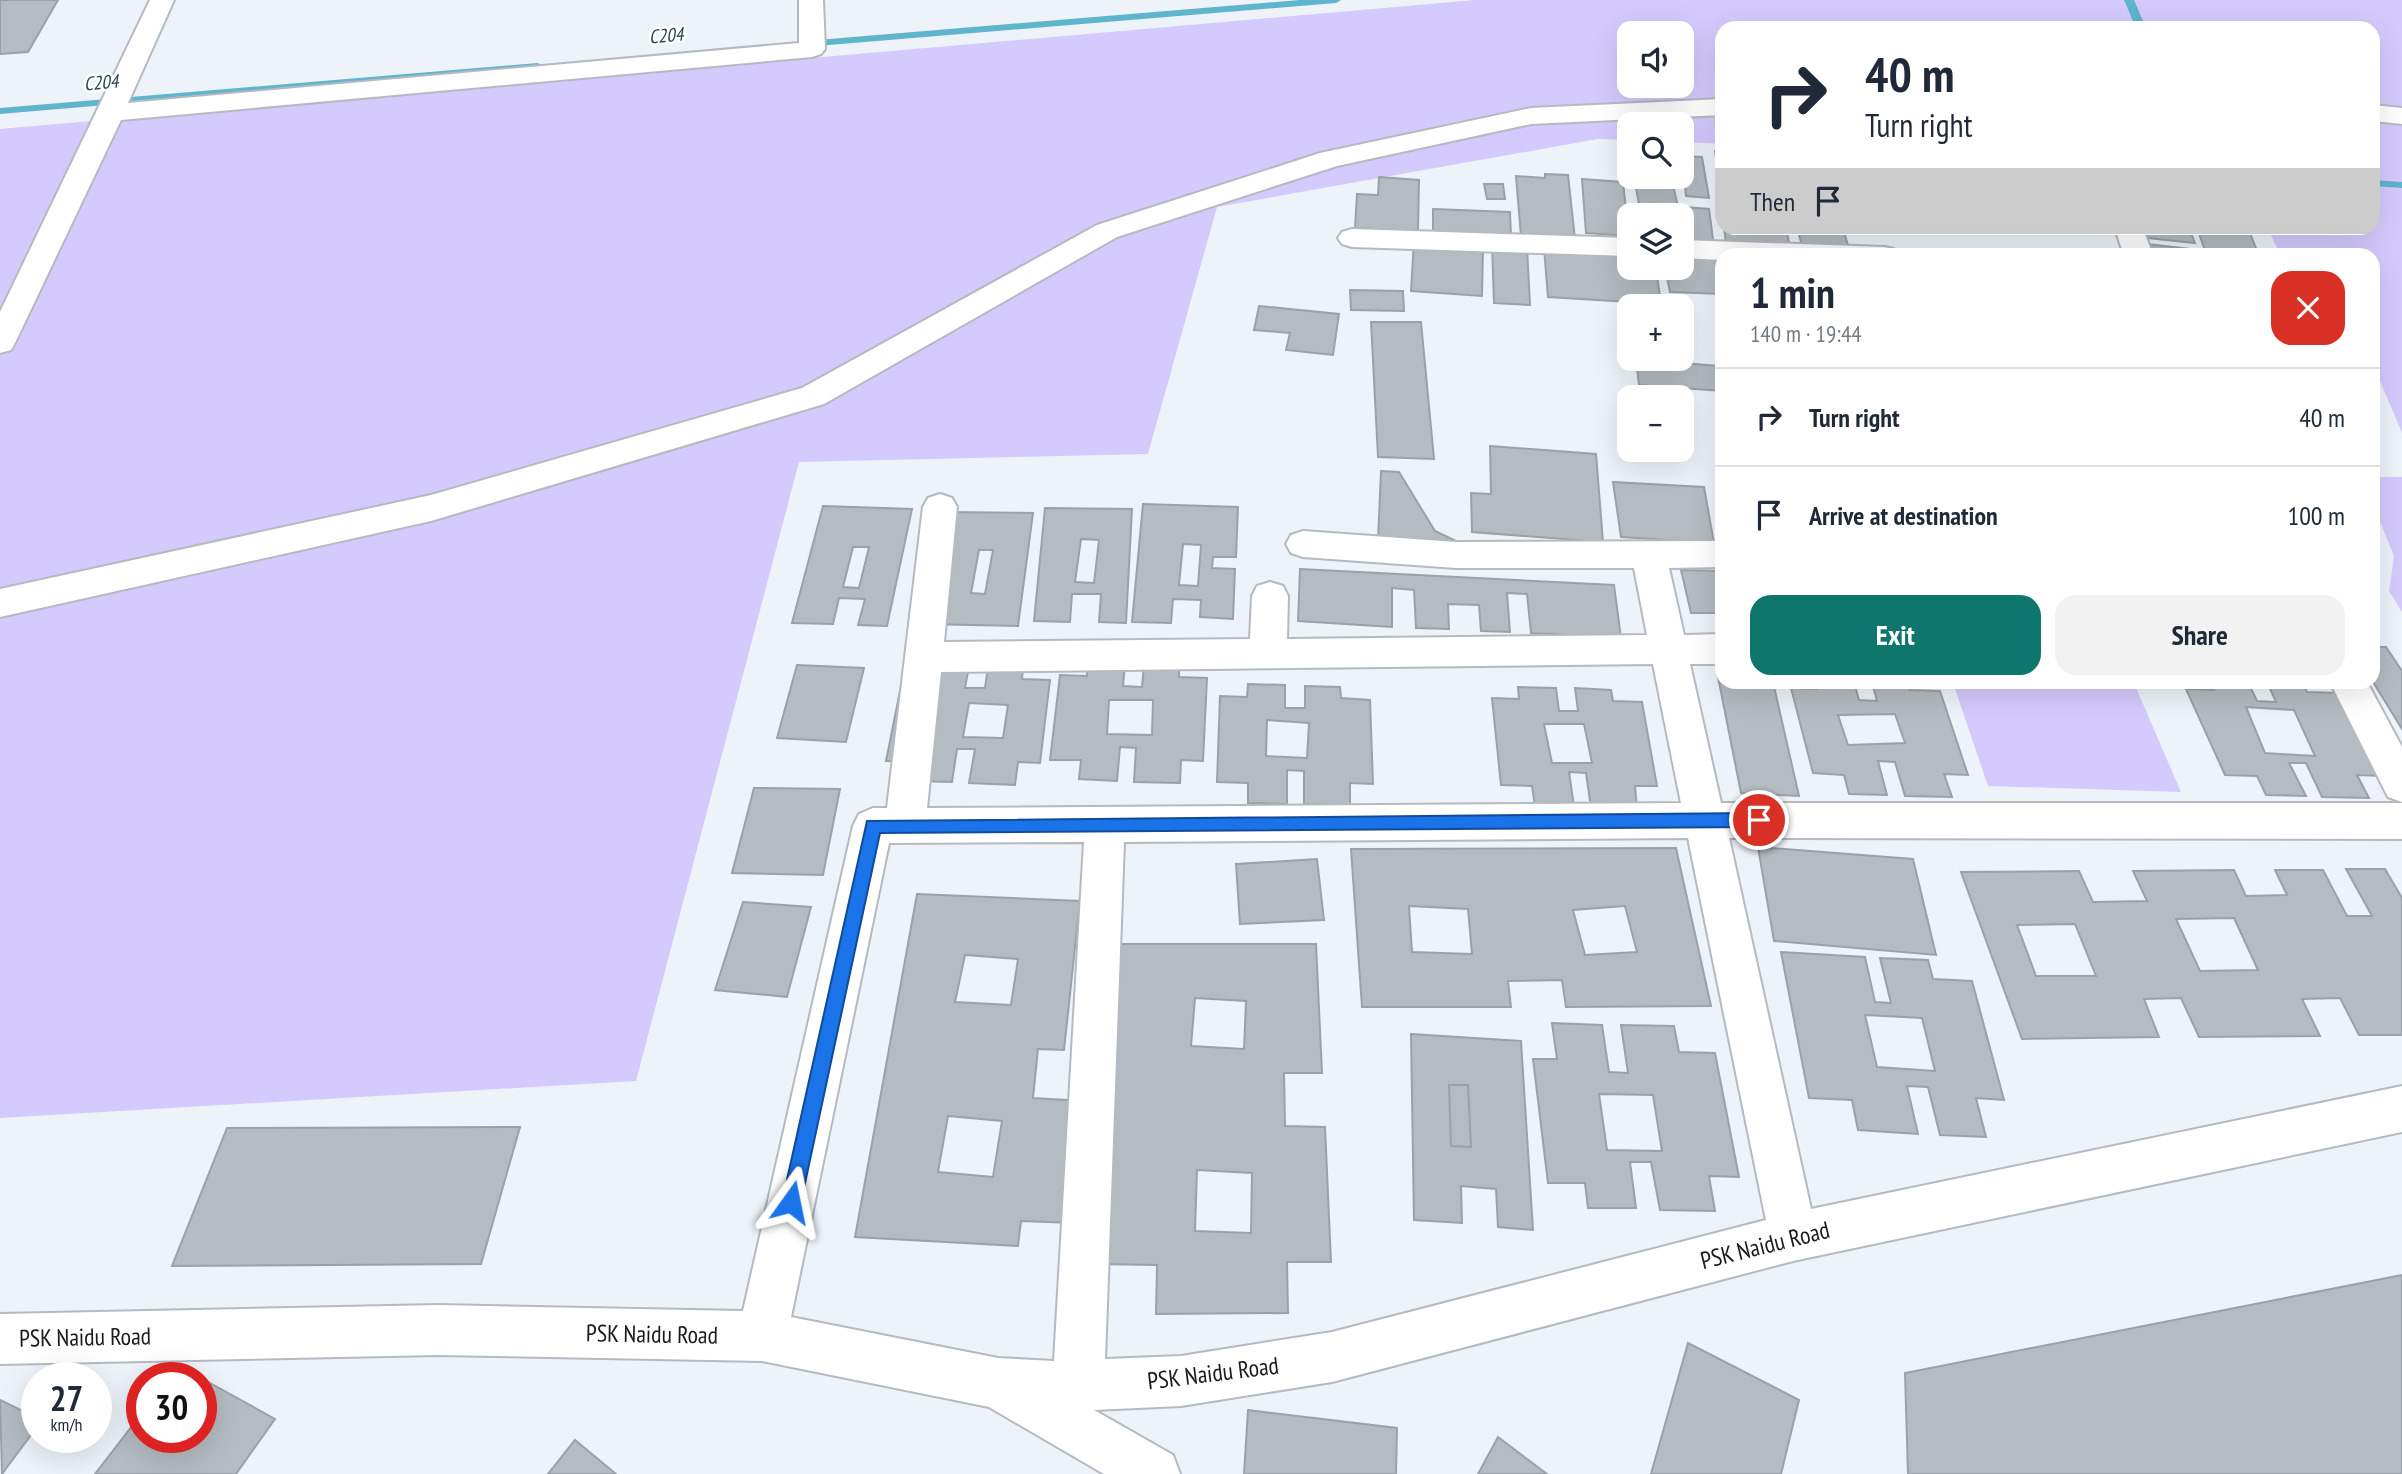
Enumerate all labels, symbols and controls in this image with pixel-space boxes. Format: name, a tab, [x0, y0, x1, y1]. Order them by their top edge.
water label: C204	[648, 21, 686, 48]
map controls	[1617, 21, 1694, 462]
button: sound	[1617, 21, 1694, 98]
text: 40 m	[1865, 42, 1954, 106]
icon: right	[1750, 49, 1841, 140]
water label: C204	[83, 68, 121, 95]
text: Turn right	[1865, 104, 1973, 146]
button: search	[1617, 112, 1694, 189]
icon: arrive	[1809, 182, 1847, 220]
text: Then	[1750, 185, 1795, 218]
button: layers	[1617, 203, 1694, 280]
text: 1 min	[1750, 265, 1835, 320]
button: close	[2271, 271, 2345, 345]
button: +	[1617, 294, 1694, 371]
text: 140 m · 19:44	[1750, 319, 1862, 348]
button: −	[1617, 385, 1694, 462]
icon: right	[1750, 398, 1788, 436]
text: Turn right	[1809, 401, 1900, 434]
text: 40 m	[2299, 401, 2345, 434]
icon: arrive	[1750, 496, 1788, 534]
text: Arrive at destination	[1809, 499, 1998, 532]
text: 100 m	[2287, 499, 2345, 532]
button: Exit	[1750, 595, 2041, 675]
button: Share	[2055, 595, 2345, 675]
pin	[1729, 790, 1789, 850]
icon: arrive	[1740, 801, 1778, 839]
position arrow	[754, 1165, 828, 1239]
street label: PSK Naidu Road	[1697, 1214, 1833, 1276]
street label: PSK Naidu Road	[586, 1317, 718, 1351]
street label: PSK Naidu Road	[19, 1320, 151, 1354]
street label: PSK Naidu Road	[1146, 1350, 1280, 1396]
speed limit sign: 30	[126, 1362, 217, 1453]
text: 27	[50, 1375, 83, 1421]
text: km/h	[51, 1413, 82, 1436]

